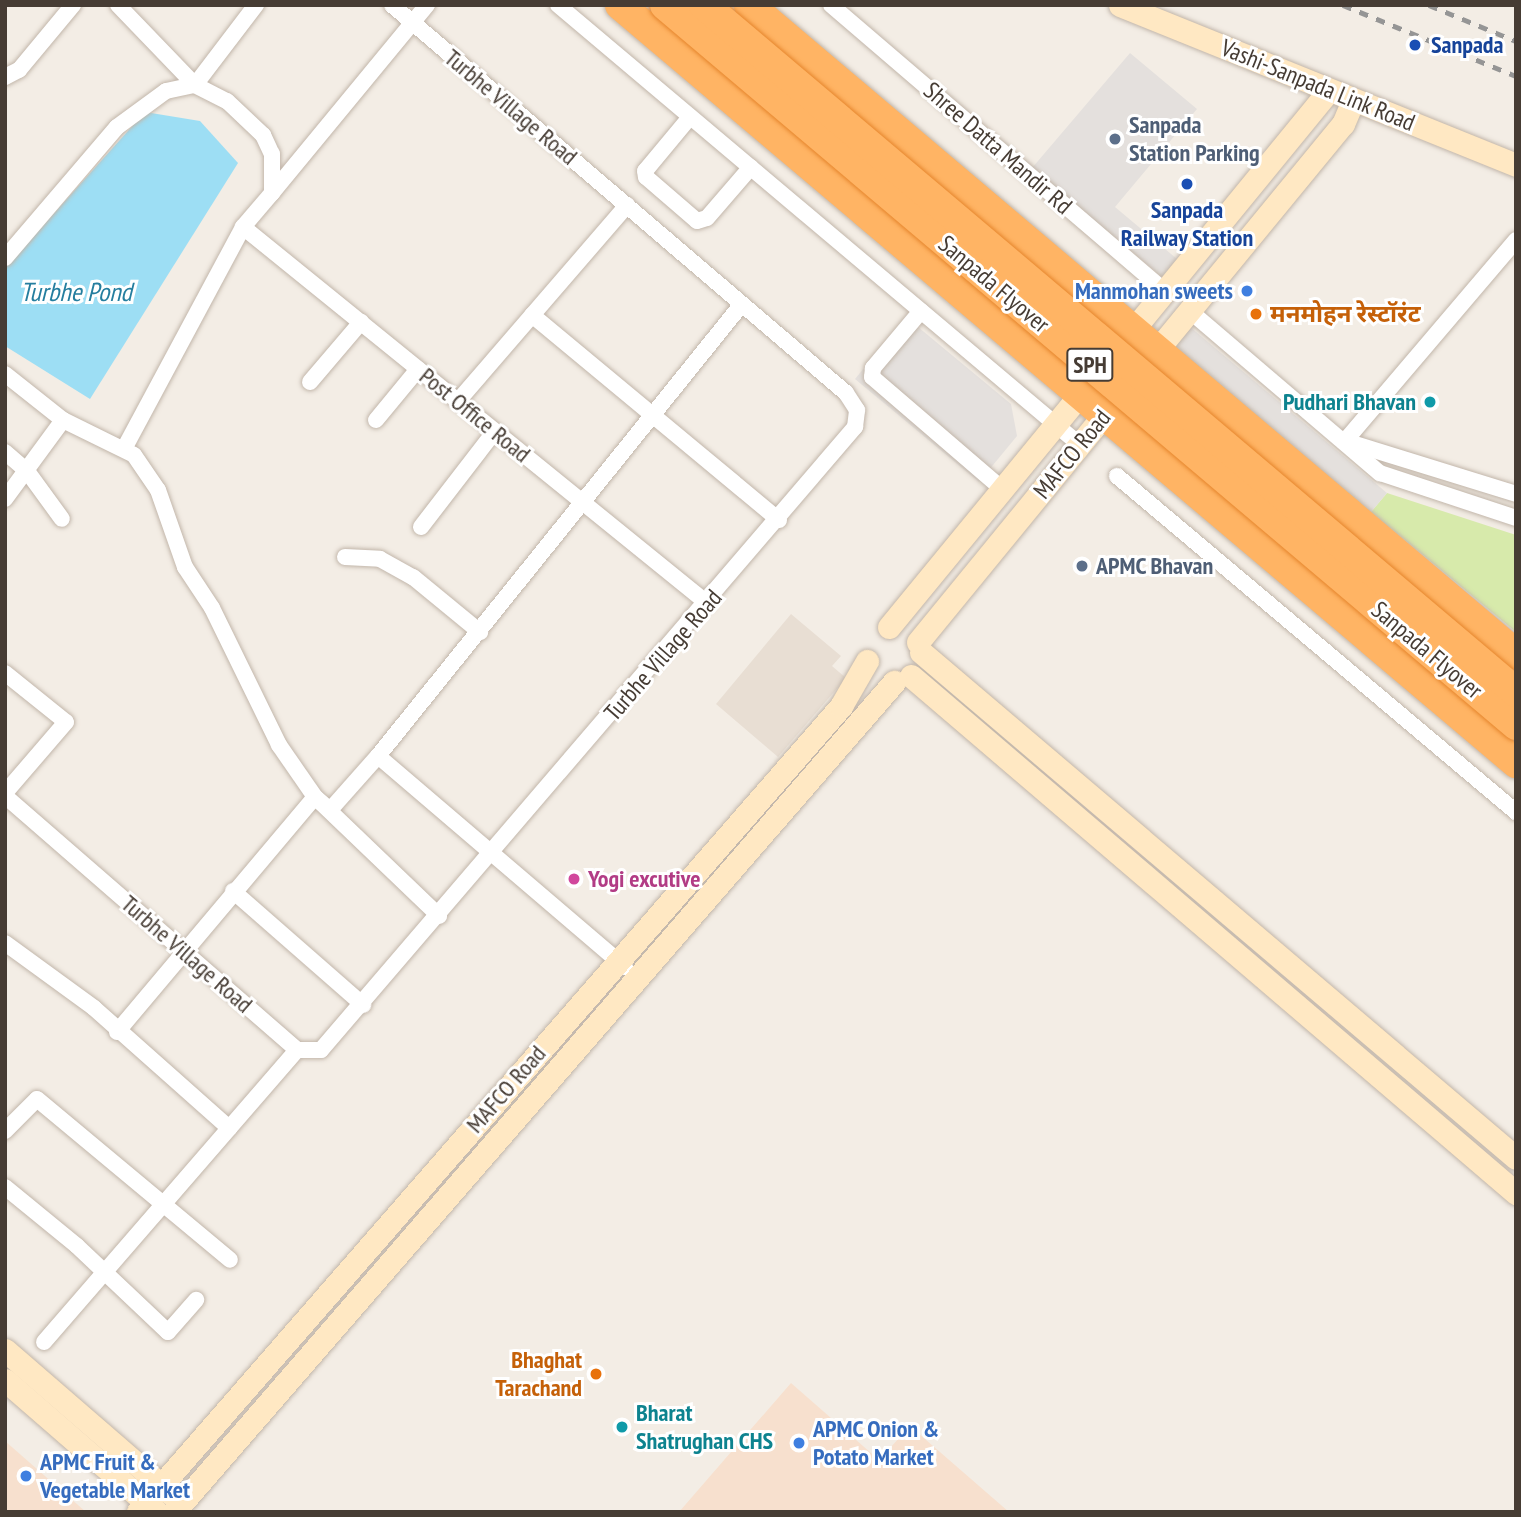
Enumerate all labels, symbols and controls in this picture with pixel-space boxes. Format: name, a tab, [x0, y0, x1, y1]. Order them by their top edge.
place label: Sanpada	[1431, 31, 1503, 59]
street label: Vashi-Sanpada Link Road	[1217, 33, 1419, 137]
marker: Sanpada	[1405, 35, 1425, 55]
street label: Turbhe Village Road	[439, 43, 583, 171]
street label: Shree Datta Mandir Rd	[918, 76, 1078, 220]
place label: Sanpada Station Parking	[1129, 111, 1260, 167]
marker: Sanpada Station Parking	[1107, 131, 1123, 147]
marker: Sanpada Railway Station	[1179, 176, 1195, 192]
place label: Sanpada Railway Station	[1120, 196, 1254, 252]
street label: Sanpada Flyover	[933, 229, 1055, 339]
water label: Turbhe Pond	[20, 276, 132, 308]
place label: Manmohan sweets	[1075, 277, 1233, 305]
marker: Manmohan sweets	[1239, 283, 1255, 299]
place label: मनमोहन रेस्टॉरंट	[1270, 300, 1421, 328]
marker: मनमोहन रेस्टॉरंट	[1248, 306, 1264, 322]
road number: SPH	[1066, 346, 1114, 384]
street label: Post Office Road	[414, 362, 536, 468]
place label: Pudhari Bhavan	[1283, 388, 1416, 416]
marker: Pudhari Bhavan	[1422, 394, 1438, 410]
street label: MAFCO Road	[1027, 404, 1117, 504]
place label: APMC Bhavan	[1096, 552, 1214, 580]
marker: APMC Bhavan	[1074, 558, 1090, 574]
street label: Turbhe Village Road	[598, 583, 728, 727]
street label: Sanpada Flyover	[1366, 595, 1488, 705]
place label: Yogi excutive	[588, 865, 700, 893]
marker: Yogi excutive	[566, 871, 582, 887]
street label: Turbhe Village Road	[115, 889, 259, 1019]
street label: MAFCO Road	[460, 1039, 552, 1139]
place label: Bhaghat Tarachand	[495, 1346, 582, 1402]
marker: Bhaghat Tarachand	[588, 1366, 604, 1382]
place label: Bharat Shatrughan CHS	[636, 1399, 773, 1455]
place label: APMC Onion & Potato Market	[813, 1415, 940, 1471]
marker: Bharat Shatrughan CHS	[614, 1419, 630, 1435]
marker: APMC Onion & Potato Market	[791, 1435, 807, 1451]
place label: APMC Fruit & Vegetable Market	[40, 1448, 190, 1504]
marker: APMC Fruit & Vegetable Market	[18, 1468, 34, 1484]

